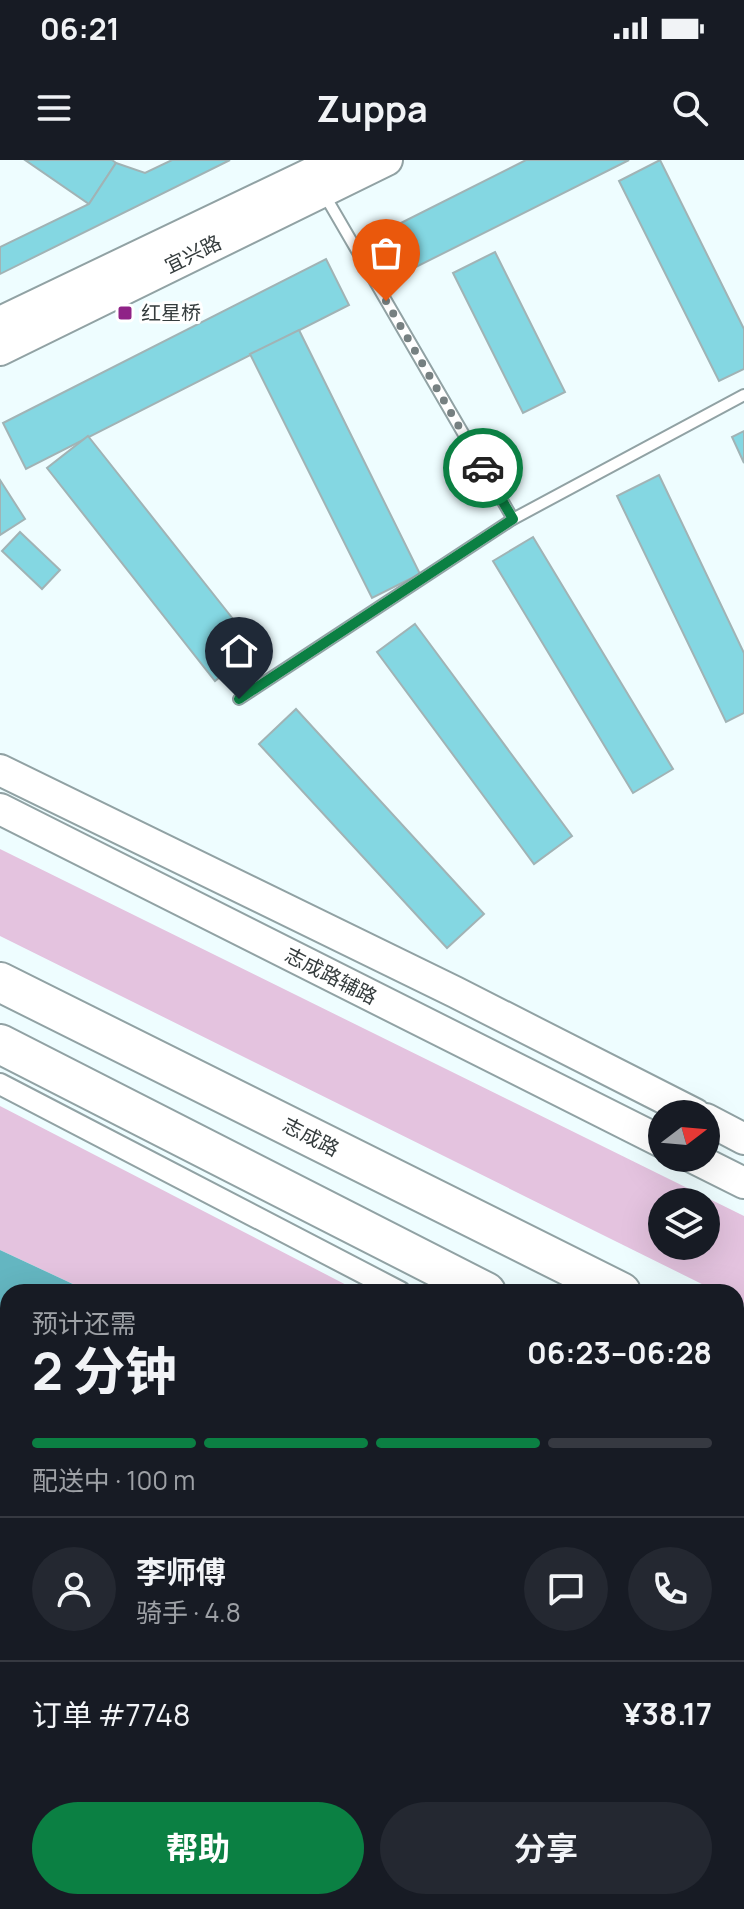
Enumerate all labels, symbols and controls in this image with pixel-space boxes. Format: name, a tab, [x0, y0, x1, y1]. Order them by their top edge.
text: 06:21	[40, 8, 120, 49]
text: Zuppa	[316, 84, 428, 133]
icon: menu	[32, 86, 76, 130]
icon: search	[668, 86, 712, 130]
pin	[352, 219, 420, 301]
street label: 宜兴路	[160, 228, 226, 279]
icon: bag	[364, 231, 408, 275]
place label: 红星桥	[141, 299, 201, 326]
marker: 红星桥	[116, 304, 134, 322]
courier	[443, 428, 523, 508]
icon: car	[461, 446, 505, 490]
pin	[205, 617, 273, 699]
icon: home	[217, 629, 261, 673]
street label: 志成路辅路	[281, 941, 382, 1010]
north arrow	[648, 1100, 720, 1172]
map controls	[648, 1100, 720, 1260]
street label: 志成路	[278, 1111, 344, 1162]
button: layers	[648, 1188, 720, 1260]
text: 预计还需	[32, 1305, 136, 1341]
text: 06:23–06:28	[527, 1332, 712, 1373]
text: 2 分钟	[32, 1335, 177, 1406]
text: 配送中 · 100 m	[32, 1462, 195, 1498]
button: person	[32, 1547, 116, 1631]
button: chat	[524, 1547, 608, 1631]
button: phone	[628, 1547, 712, 1631]
text: 李师傅	[136, 1551, 226, 1592]
text: 骑手 · 4.8	[136, 1594, 241, 1630]
text: ¥38.17	[623, 1693, 712, 1734]
text: 订单 #7748	[32, 1694, 190, 1735]
button: 帮助	[32, 1802, 364, 1894]
button: 分享	[380, 1802, 712, 1894]

